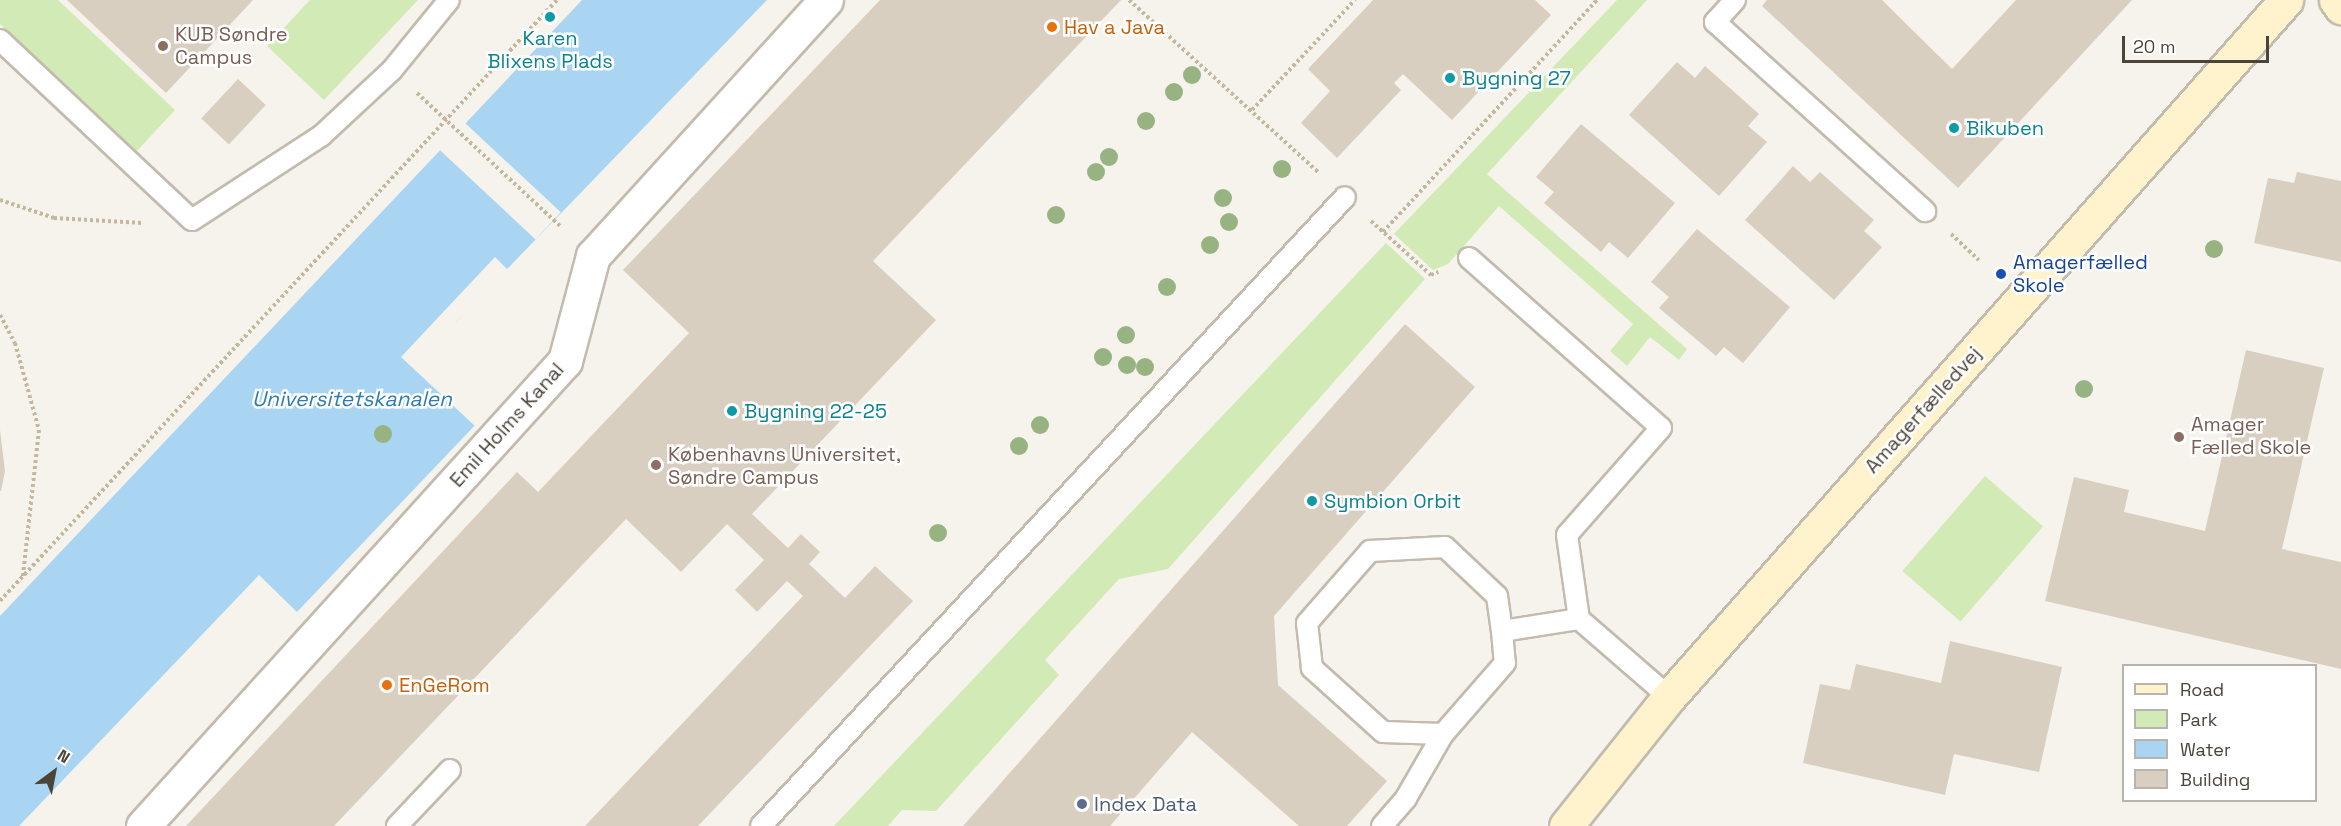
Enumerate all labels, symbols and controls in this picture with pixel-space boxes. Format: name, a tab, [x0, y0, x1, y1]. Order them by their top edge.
marker: Karen Blixens Plads	[543, 10, 557, 24]
place label: Hav a Java	[1064, 15, 1165, 39]
marker: Hav a Java	[1045, 20, 1059, 34]
place label: KUB Søndre Campus	[175, 22, 288, 69]
scale bar	[2125, 24, 2272, 62]
place label: Karen Blixens Plads	[487, 27, 613, 74]
text: 20 m	[2133, 35, 2176, 58]
marker: KUB Søndre Campus	[156, 39, 170, 53]
place label: Bygning 27	[1462, 66, 1571, 90]
marker: Bygning 27	[1443, 71, 1457, 85]
place label: Bikuben	[1966, 116, 2044, 140]
marker: Bikuben	[1947, 121, 1961, 135]
place label: Amagerfælled Skole	[2013, 250, 2148, 297]
marker: Amagerfælled Skole	[1994, 267, 2008, 281]
street label: Amagerfælledvej	[1860, 342, 1986, 478]
street label: Emil Holms Kanal	[445, 358, 569, 492]
water label: Universitetskanalen	[252, 386, 452, 412]
place label: Bygning 22-25	[744, 399, 887, 423]
marker: Bygning 22-25	[725, 404, 739, 418]
place label: Amager Fælled Skole	[2191, 413, 2311, 460]
marker: Amager Fælled Skole	[2172, 430, 2186, 444]
place label: Københavns Universitet, Søndre Campus	[668, 442, 901, 489]
marker: Københavns Universitet, Søndre Campus	[649, 458, 663, 472]
place label: Symbion Orbit	[1324, 489, 1461, 513]
marker: Symbion Orbit	[1305, 494, 1319, 508]
legend	[2122, 664, 2317, 802]
place label: EnGeRom	[399, 673, 490, 697]
marker: EnGeRom	[380, 678, 394, 692]
text: Road	[2180, 678, 2224, 701]
text: Park	[2180, 708, 2217, 731]
text: Water	[2180, 738, 2231, 761]
north arrow	[24, 742, 84, 802]
text: N	[54, 745, 74, 768]
text: Building	[2180, 768, 2250, 791]
place label: Index Data	[1094, 792, 1197, 816]
marker: Index Data	[1075, 797, 1089, 811]

